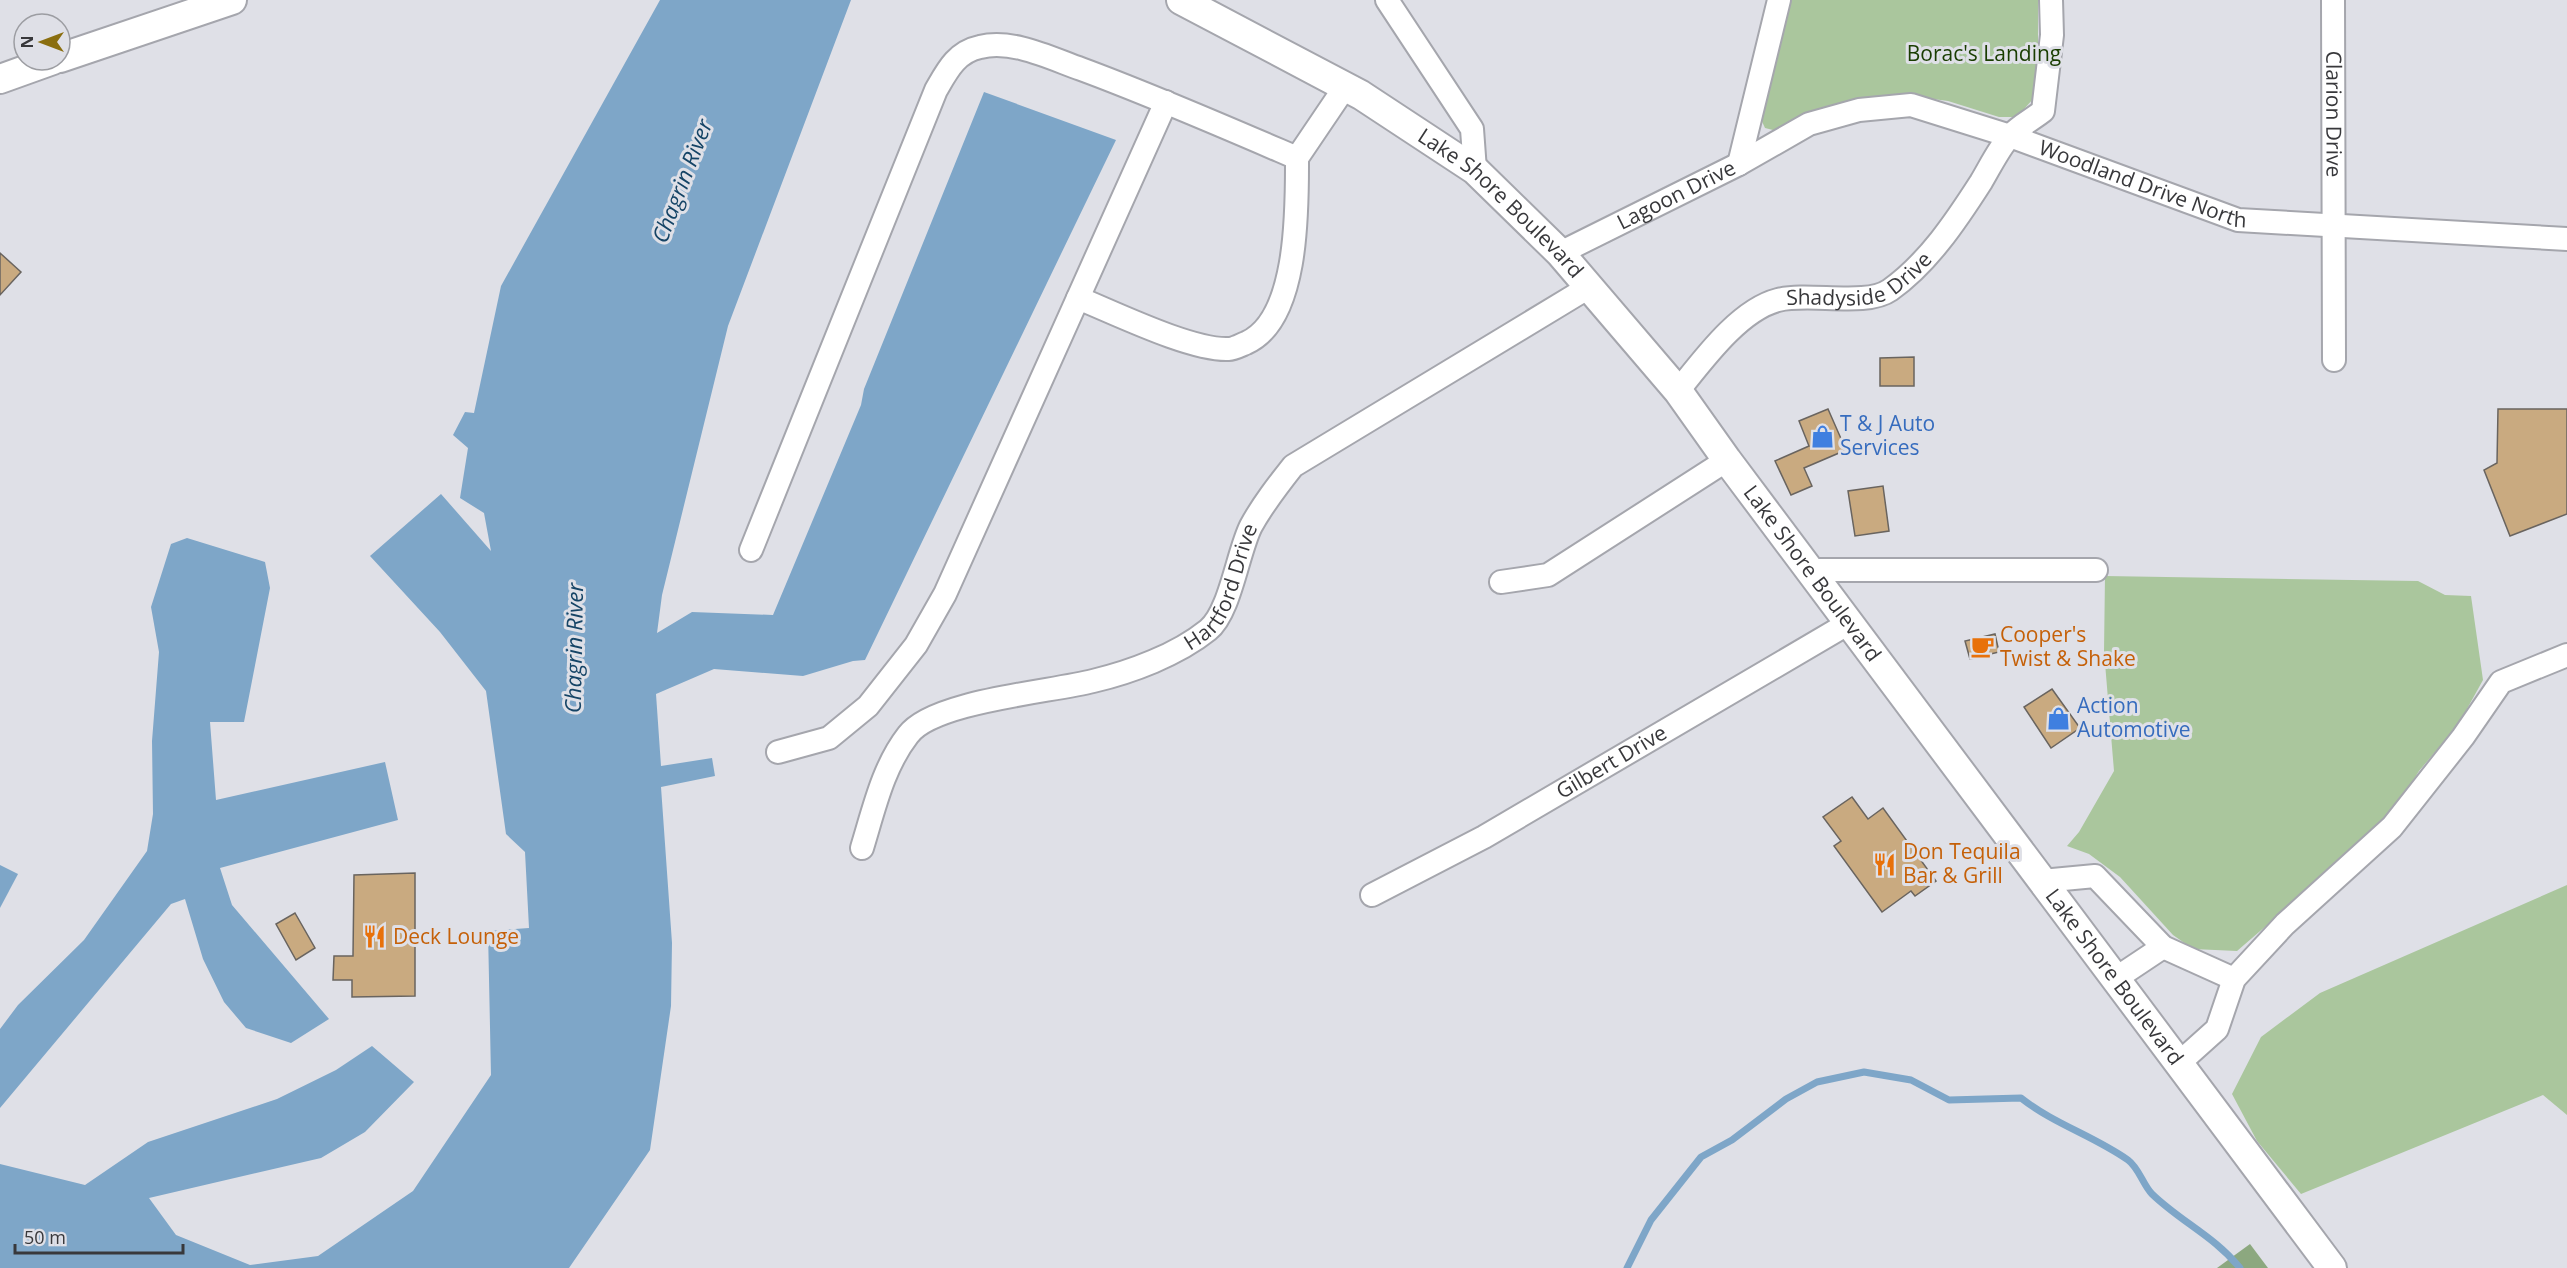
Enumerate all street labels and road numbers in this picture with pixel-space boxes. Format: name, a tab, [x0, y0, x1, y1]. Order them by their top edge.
street label: Clarion Drive	[2320, 51, 2348, 177]
street label: Lake Shore Boulevard	[1413, 121, 1590, 284]
street label: Woodland Drive North	[2035, 133, 2247, 233]
street label: Lagoon Drive	[1612, 153, 1740, 236]
street label: Shadyside Drive	[1785, 245, 1937, 312]
street label: Lake Shore Boulevard	[1738, 479, 1888, 667]
street label: Hartford Drive	[1178, 519, 1263, 656]
street label: Gilbert Drive	[1551, 718, 1671, 805]
street label: Lake Shore Boulevard	[2040, 883, 2190, 1070]

